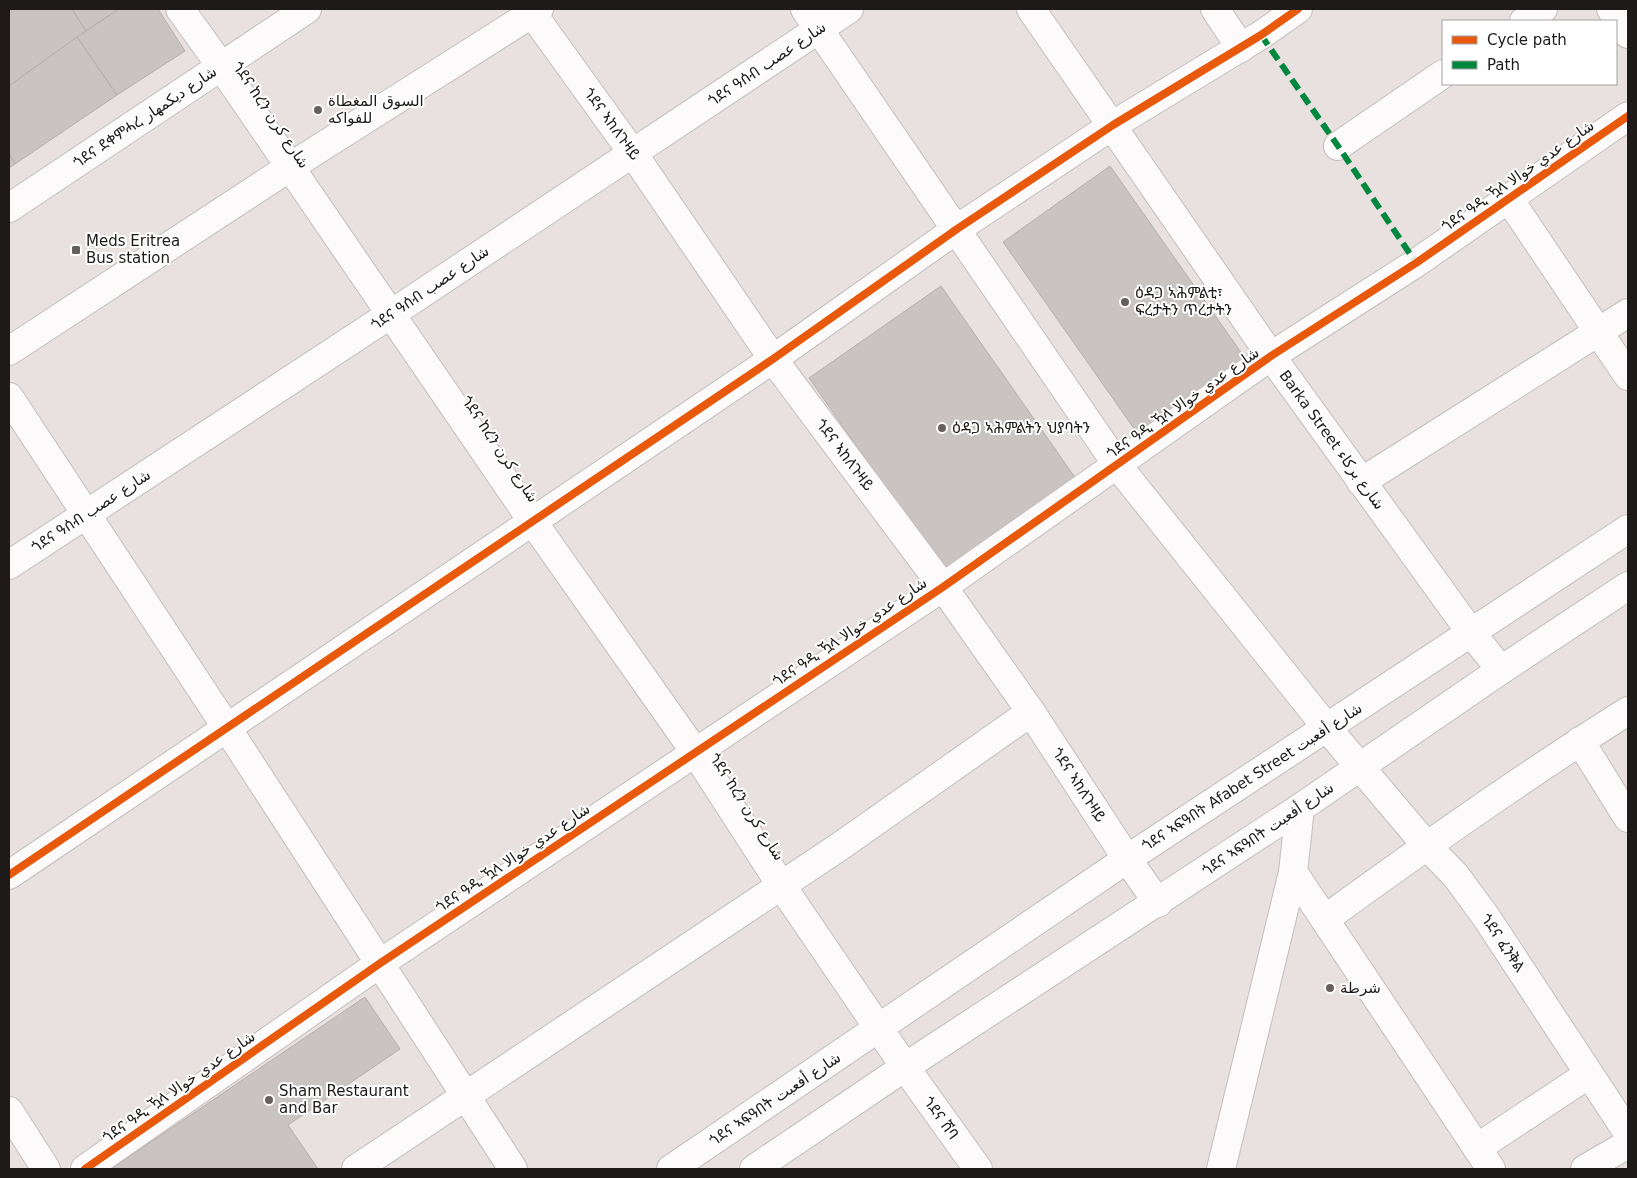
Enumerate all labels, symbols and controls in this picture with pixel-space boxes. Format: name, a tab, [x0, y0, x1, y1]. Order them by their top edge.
street label: ጎደና ዓሰብ شارع عصب	[705, 18, 829, 110]
legend	[1442, 20, 1617, 85]
text: Cycle path	[1487, 31, 1567, 49]
text: Path	[1487, 56, 1520, 74]
street label: ጎደና ከረን شارع كرن	[229, 58, 313, 172]
street label: ጎደና ደቀምሓረ شارع ديكمهار	[70, 62, 220, 172]
street label: ጎደና ኣከለጉዛይ	[580, 84, 644, 164]
place label: السوق المغطاة للفواكه	[328, 92, 424, 127]
marker: السوق المغطاة للفواكه	[312, 104, 324, 116]
street label: ጎደና ዓዲ ዃላ شارع عدي خوالا	[1438, 116, 1598, 236]
place label: Meds Eritrea Bus station	[86, 232, 180, 267]
street label: ጎደና ዓሰብ شارع عصب	[368, 242, 492, 334]
marker: Meds Eritrea Bus station	[70, 244, 82, 256]
place label: ዕዳጋ ኣሕምልቲ፣ ፍረታትን ጥረታትን	[1135, 284, 1232, 319]
marker: ዕዳጋ ኣሕምልቲ፣ ፍረታትን ጥረታትን	[1119, 296, 1131, 308]
street label: ጎደና ዓዲ ዃላ شارع عدي خوالا	[1103, 343, 1263, 463]
street label: Barka Street شارع بركاء	[1275, 367, 1389, 513]
street label: ጎደና ከረን شارع كرن	[458, 392, 542, 506]
street label: ጎደና ኣከለጉዛይ	[812, 416, 878, 494]
place label: ዕዳጋ ኣሕምልትን ህያባትን	[952, 419, 1090, 437]
marker: ዕዳጋ ኣሕምልትን ህያባትን	[936, 422, 948, 434]
street label: ጎደና ዓሰብ شارع عصب	[28, 466, 154, 556]
street label: ጎደና ዓዲ ዃላ شارع عدي خوالا	[770, 574, 931, 691]
street label: ጎደና ኣፍዓበት Afabet Street شارع أفعبت	[1138, 698, 1365, 855]
street label: ጎደና ኣከለጉዛይ	[1048, 744, 1110, 826]
street label: ጎደና ከረን شارع كرن	[706, 750, 788, 864]
street label: ጎደና ኣፍዓበት شارع أفعبت	[1198, 777, 1337, 880]
street label: ጎደና ዓዲ ዃላ شارع عدي خوالا	[433, 800, 594, 917]
street label: ጎደና ፈንቅል	[1477, 910, 1529, 976]
place label: شرطة	[1340, 979, 1381, 997]
marker: شرطة	[1324, 982, 1336, 994]
street label: ጎደና ዓዲ ዃላ شارع عدي خوالا	[99, 1027, 259, 1147]
street label: ጎደና ኣፍዓበት شارع أفعبت	[705, 1047, 844, 1150]
place label: Sham Restaurant and Bar	[279, 1082, 409, 1117]
street label: ጎደና ሸባ	[919, 1093, 963, 1143]
marker: Sham Restaurant and Bar	[263, 1094, 275, 1106]

